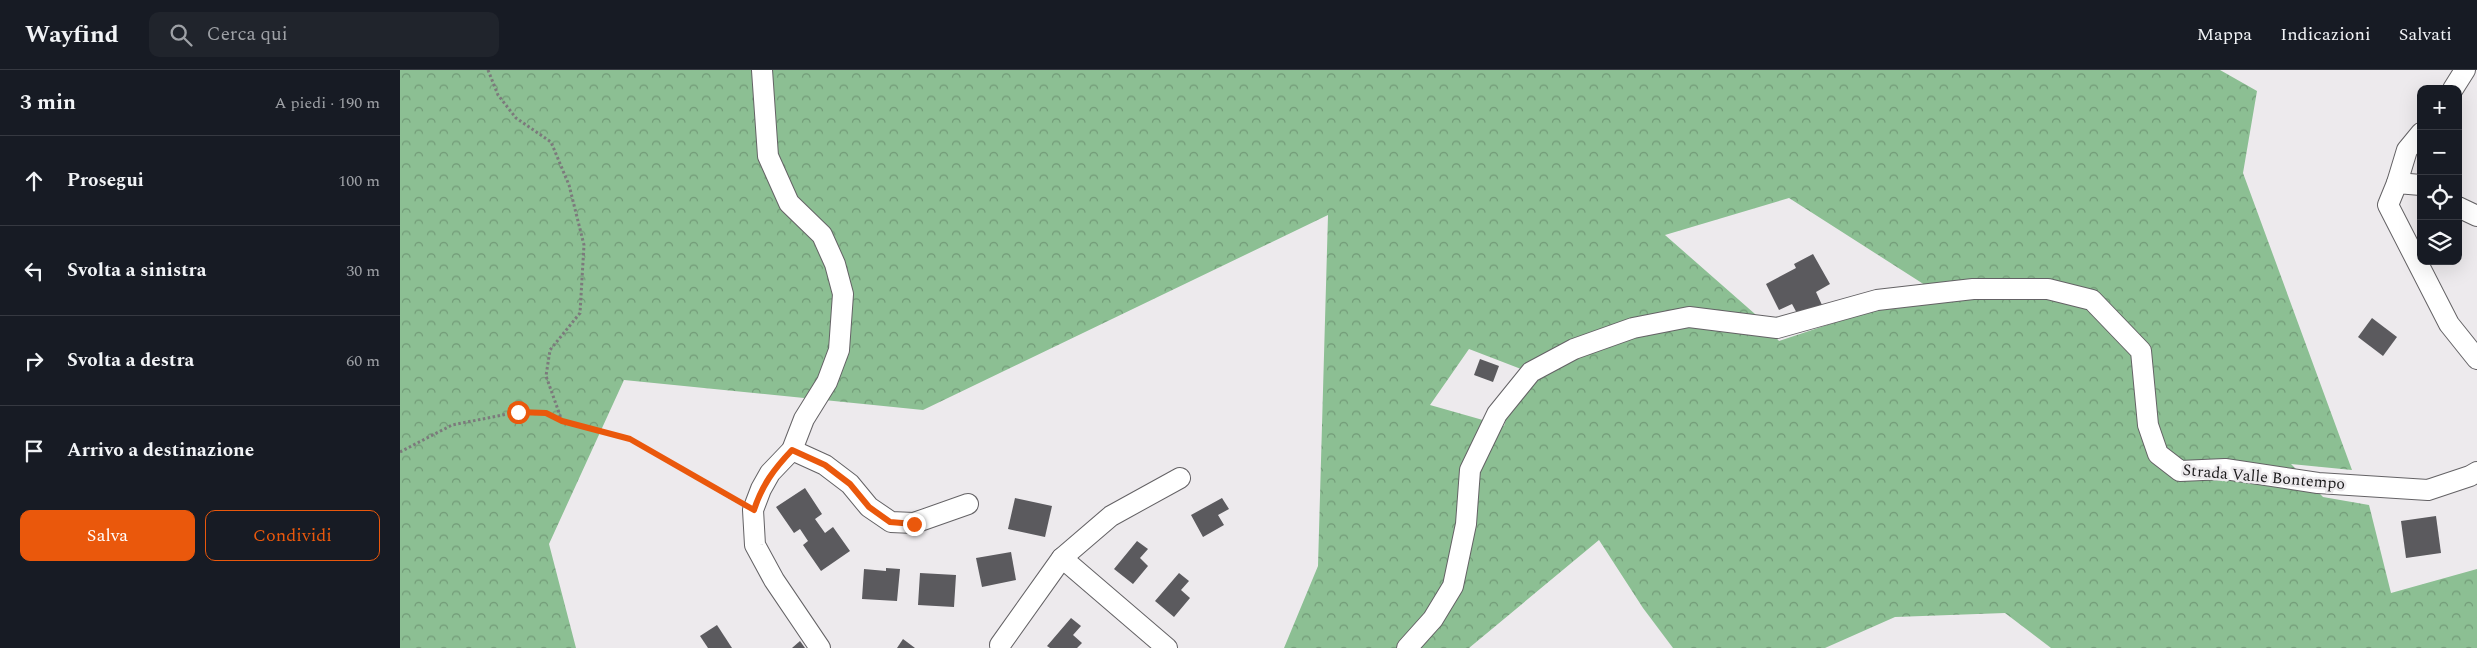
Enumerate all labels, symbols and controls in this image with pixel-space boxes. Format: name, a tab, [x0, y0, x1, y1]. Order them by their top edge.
search box	[149, 12, 499, 57]
text: Wayfind	[25, 17, 119, 53]
text: Cerca qui	[207, 20, 288, 49]
icon: search	[167, 21, 195, 49]
text: Mappa	[2197, 21, 2252, 48]
text: Indicazioni	[2280, 21, 2371, 48]
text: Salvati	[2399, 21, 2452, 48]
map controls	[2417, 85, 2462, 265]
button: +	[2417, 85, 2462, 130]
text: 3 min	[20, 87, 76, 119]
text: A piedi · 190 m	[274, 91, 380, 115]
button: −	[2417, 130, 2462, 175]
text: Prosegui	[67, 166, 144, 195]
icon: ahead	[20, 167, 48, 195]
text: 100 m	[338, 169, 380, 193]
button: locate	[2417, 175, 2462, 220]
button: layers	[2417, 220, 2462, 265]
text: Svolta a sinistra	[67, 256, 207, 285]
icon: left	[20, 257, 48, 285]
text: 30 m	[346, 259, 380, 283]
text: Svolta a destra	[67, 346, 194, 375]
icon: right	[20, 347, 48, 375]
text: 60 m	[346, 349, 380, 373]
route start	[507, 401, 530, 424]
text: Arrivo a destinazione	[67, 436, 254, 465]
icon: arrive	[20, 437, 48, 465]
street label: Strada Valle Bontempo	[2182, 458, 2346, 496]
button: Salva	[20, 510, 195, 561]
button: Condividi	[205, 510, 380, 561]
route end	[903, 513, 926, 536]

